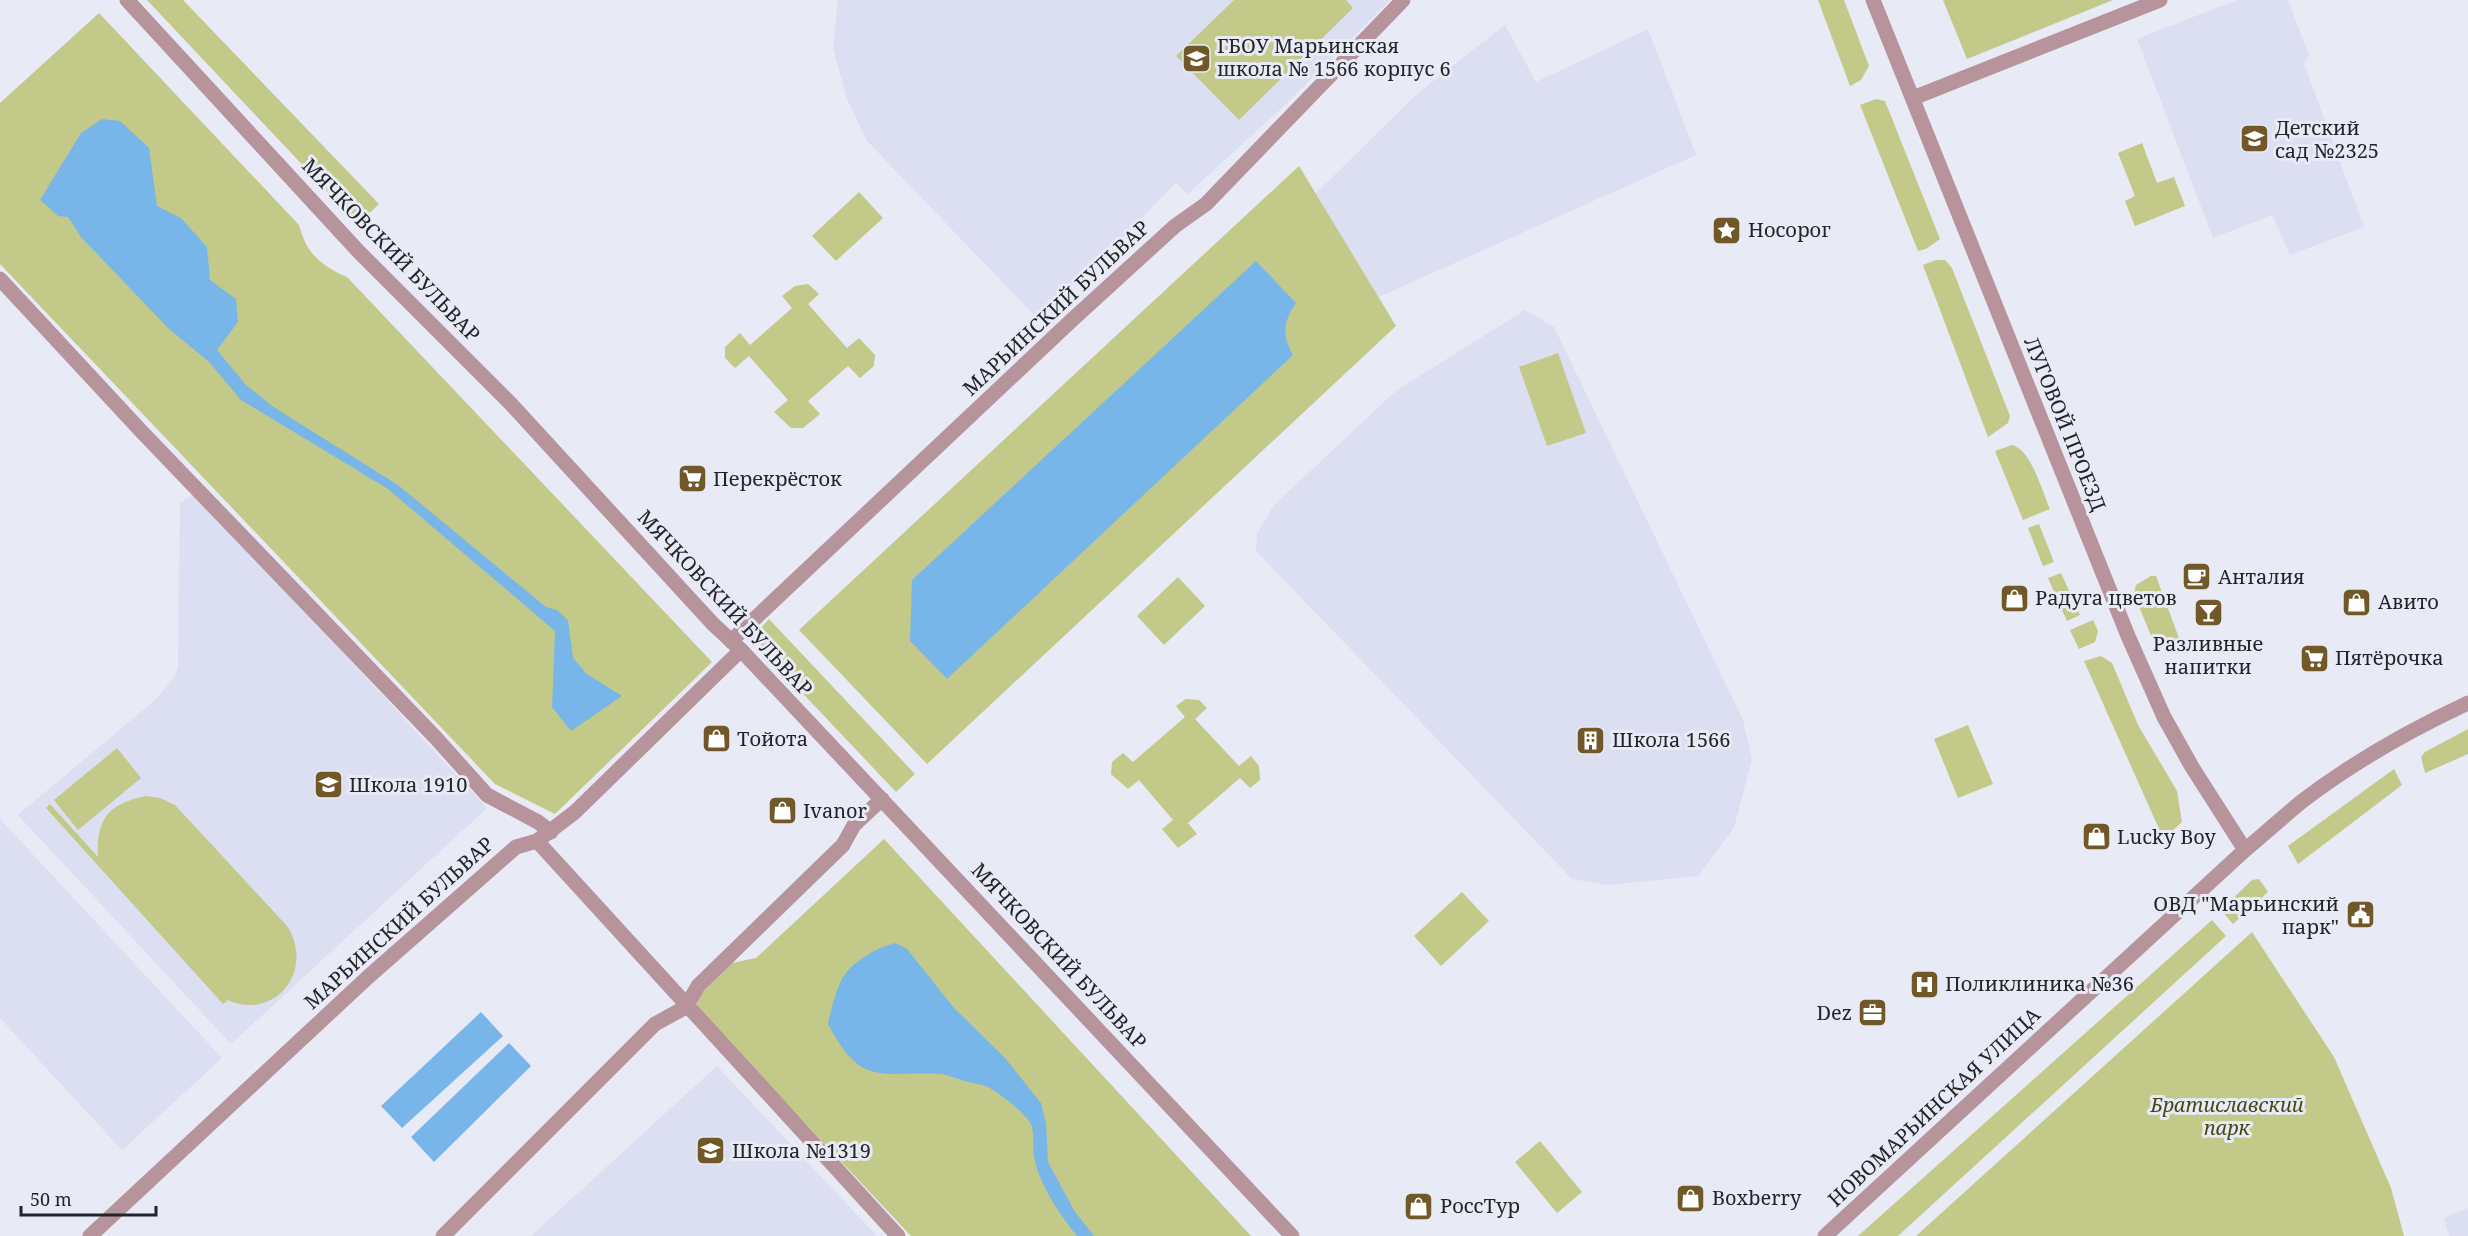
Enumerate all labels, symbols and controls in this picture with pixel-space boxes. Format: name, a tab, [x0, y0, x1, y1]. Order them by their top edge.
place label: ГБОУ Марьинская школа № 1566 корпус 6	[1217, 32, 1451, 82]
school or university icon: ГБОУ Марьинская школа № 1566 корпус 6	[1180, 42, 1212, 74]
place label: Детский сад №2325	[2275, 114, 2379, 164]
school or university icon: Детский сад №2325	[2238, 123, 2270, 155]
street label: МЯЧКОВСКИЙ БУЛЬВАР	[296, 152, 486, 347]
street label: МАРЬИНСКИЙ БУЛЬВАР	[957, 214, 1155, 401]
place icon: Носорог	[1711, 214, 1743, 246]
place label: Носорог	[1748, 216, 1831, 243]
street label: ЛУГОВОЙ ПРОЕЗД	[2018, 333, 2113, 515]
supermarket icon: Перекрёсток	[676, 463, 708, 495]
place label: Перекрёсток	[713, 465, 842, 492]
street label: МЯЧКОВСКИЙ БУЛЬВАР	[632, 504, 819, 702]
cafe icon: Анталия	[2181, 561, 2213, 593]
place label: Анталия	[2218, 563, 2305, 590]
shop icon: Радуга цветов	[1998, 582, 2030, 614]
place label: Радуга цветов	[2035, 584, 2177, 611]
shop icon: Авито	[2341, 586, 2373, 618]
place label: Авито	[2378, 588, 2439, 615]
bar icon: Разливные напитки	[2192, 597, 2224, 629]
place label: Разливные напитки	[2153, 630, 2263, 680]
supermarket icon: Пятёрочка	[2298, 642, 2330, 674]
place label: Пятёрочка	[2335, 644, 2444, 671]
shop icon: Тойота	[700, 723, 732, 755]
building icon: Школа 1566	[1575, 724, 1607, 756]
place label: Тойота	[737, 725, 808, 752]
place label: Школа 1566	[1612, 726, 1730, 753]
school or university icon: Школа 1910	[312, 769, 344, 801]
place label: Школа 1910	[349, 771, 467, 798]
shop icon: Ivanor	[766, 795, 798, 827]
place label: Ivanor	[803, 797, 868, 824]
shop icon: Lucky Boy	[2080, 821, 2112, 853]
place label: Lucky Boy	[2117, 823, 2216, 850]
street label: МАРЬИНСКИЙ БУЛЬВАР	[298, 830, 499, 1015]
street label: МЯЧКОВСКИЙ БУЛЬВАР	[966, 857, 1153, 1055]
place label: ОВД "Марьинский парк"	[2153, 890, 2339, 940]
public building icon: ОВД "Марьинский парк"	[2344, 899, 2376, 931]
hospital icon: Поликлиника №36	[1908, 968, 1940, 1000]
place label: Поликлиника №36	[1945, 970, 2134, 997]
office icon: Dez	[1857, 997, 1889, 1029]
place label: Dez	[1817, 999, 1852, 1026]
street label: НОВОМАРЬИНСКАЯ УЛИЦА	[1822, 1000, 2046, 1212]
park label: Братиславский парк	[2149, 1091, 2304, 1141]
school or university icon: Школа №1319	[695, 1135, 727, 1167]
place label: Школа №1319	[732, 1137, 871, 1164]
scale bar	[21, 1179, 156, 1217]
shop icon: Boxberry	[1675, 1182, 1707, 1214]
place label: Boxberry	[1712, 1184, 1802, 1211]
text: 50 m	[30, 1187, 72, 1211]
shop icon: РоссТур	[1403, 1190, 1435, 1222]
place label: РоссТур	[1440, 1192, 1520, 1219]

